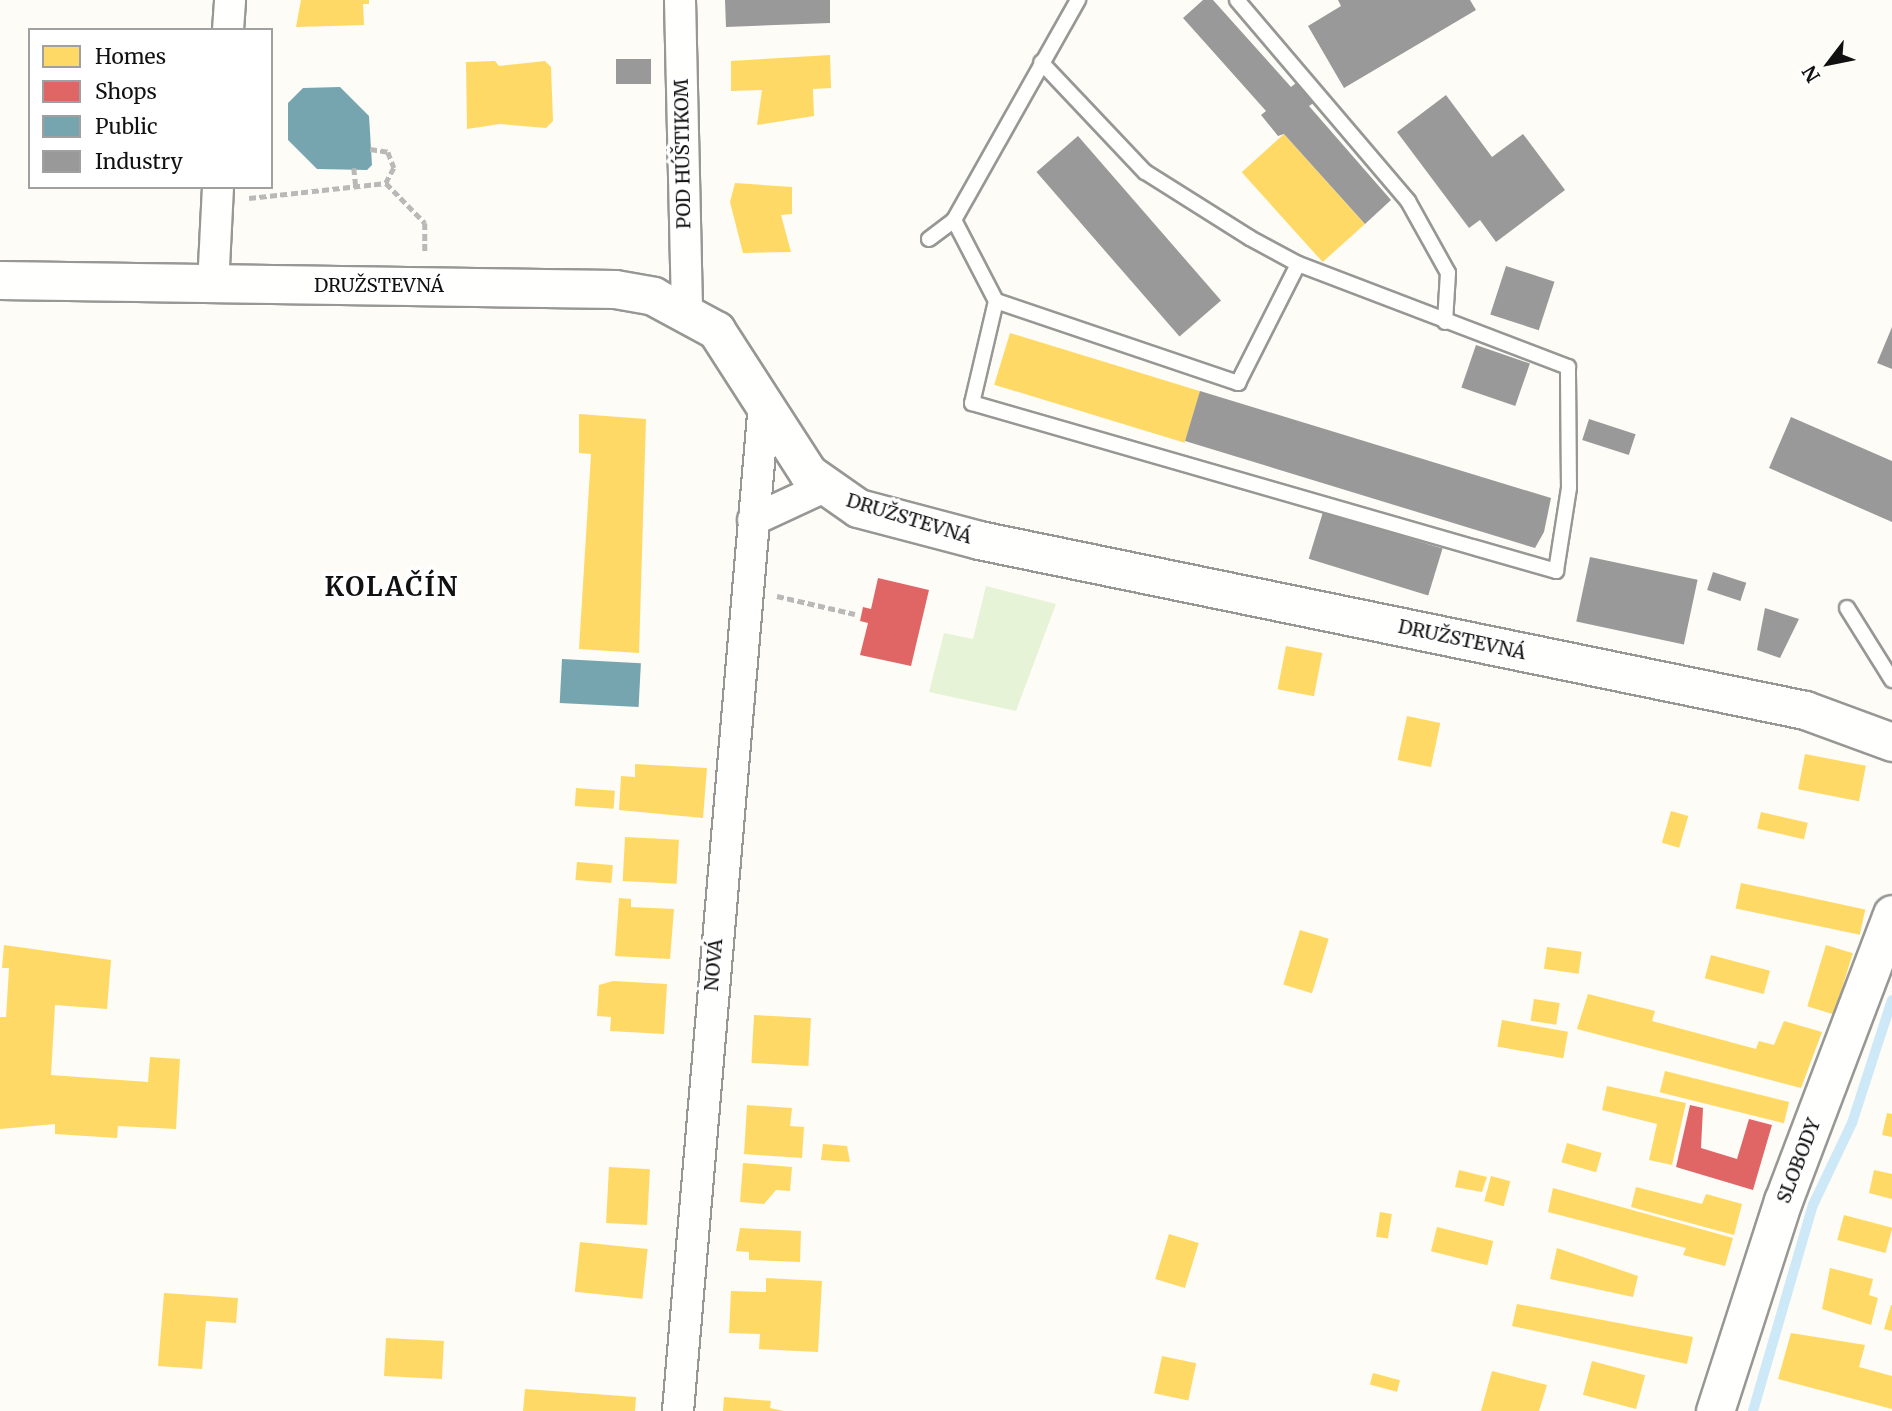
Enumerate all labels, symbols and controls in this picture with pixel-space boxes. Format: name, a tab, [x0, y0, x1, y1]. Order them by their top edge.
legend	[28, 28, 273, 189]
north arrow	[1794, 28, 1864, 98]
text: Homes	[95, 43, 166, 70]
text: N	[1797, 61, 1825, 87]
text: Shops	[95, 78, 157, 105]
street label: POD HÚŠTIKOM	[670, 79, 696, 229]
text: Public	[95, 113, 158, 140]
text: Industry	[95, 148, 183, 175]
street label: DRUŽSTEVNÁ	[314, 275, 444, 297]
street label: DRUŽSTEVNÁ	[844, 489, 974, 549]
district label: KOLAČÍN	[325, 571, 459, 603]
street label: DRUŽSTEVNÁ	[1396, 615, 1528, 665]
street label: NOVÁ	[700, 938, 728, 992]
street label: SLOBODY	[1772, 1115, 1826, 1207]

